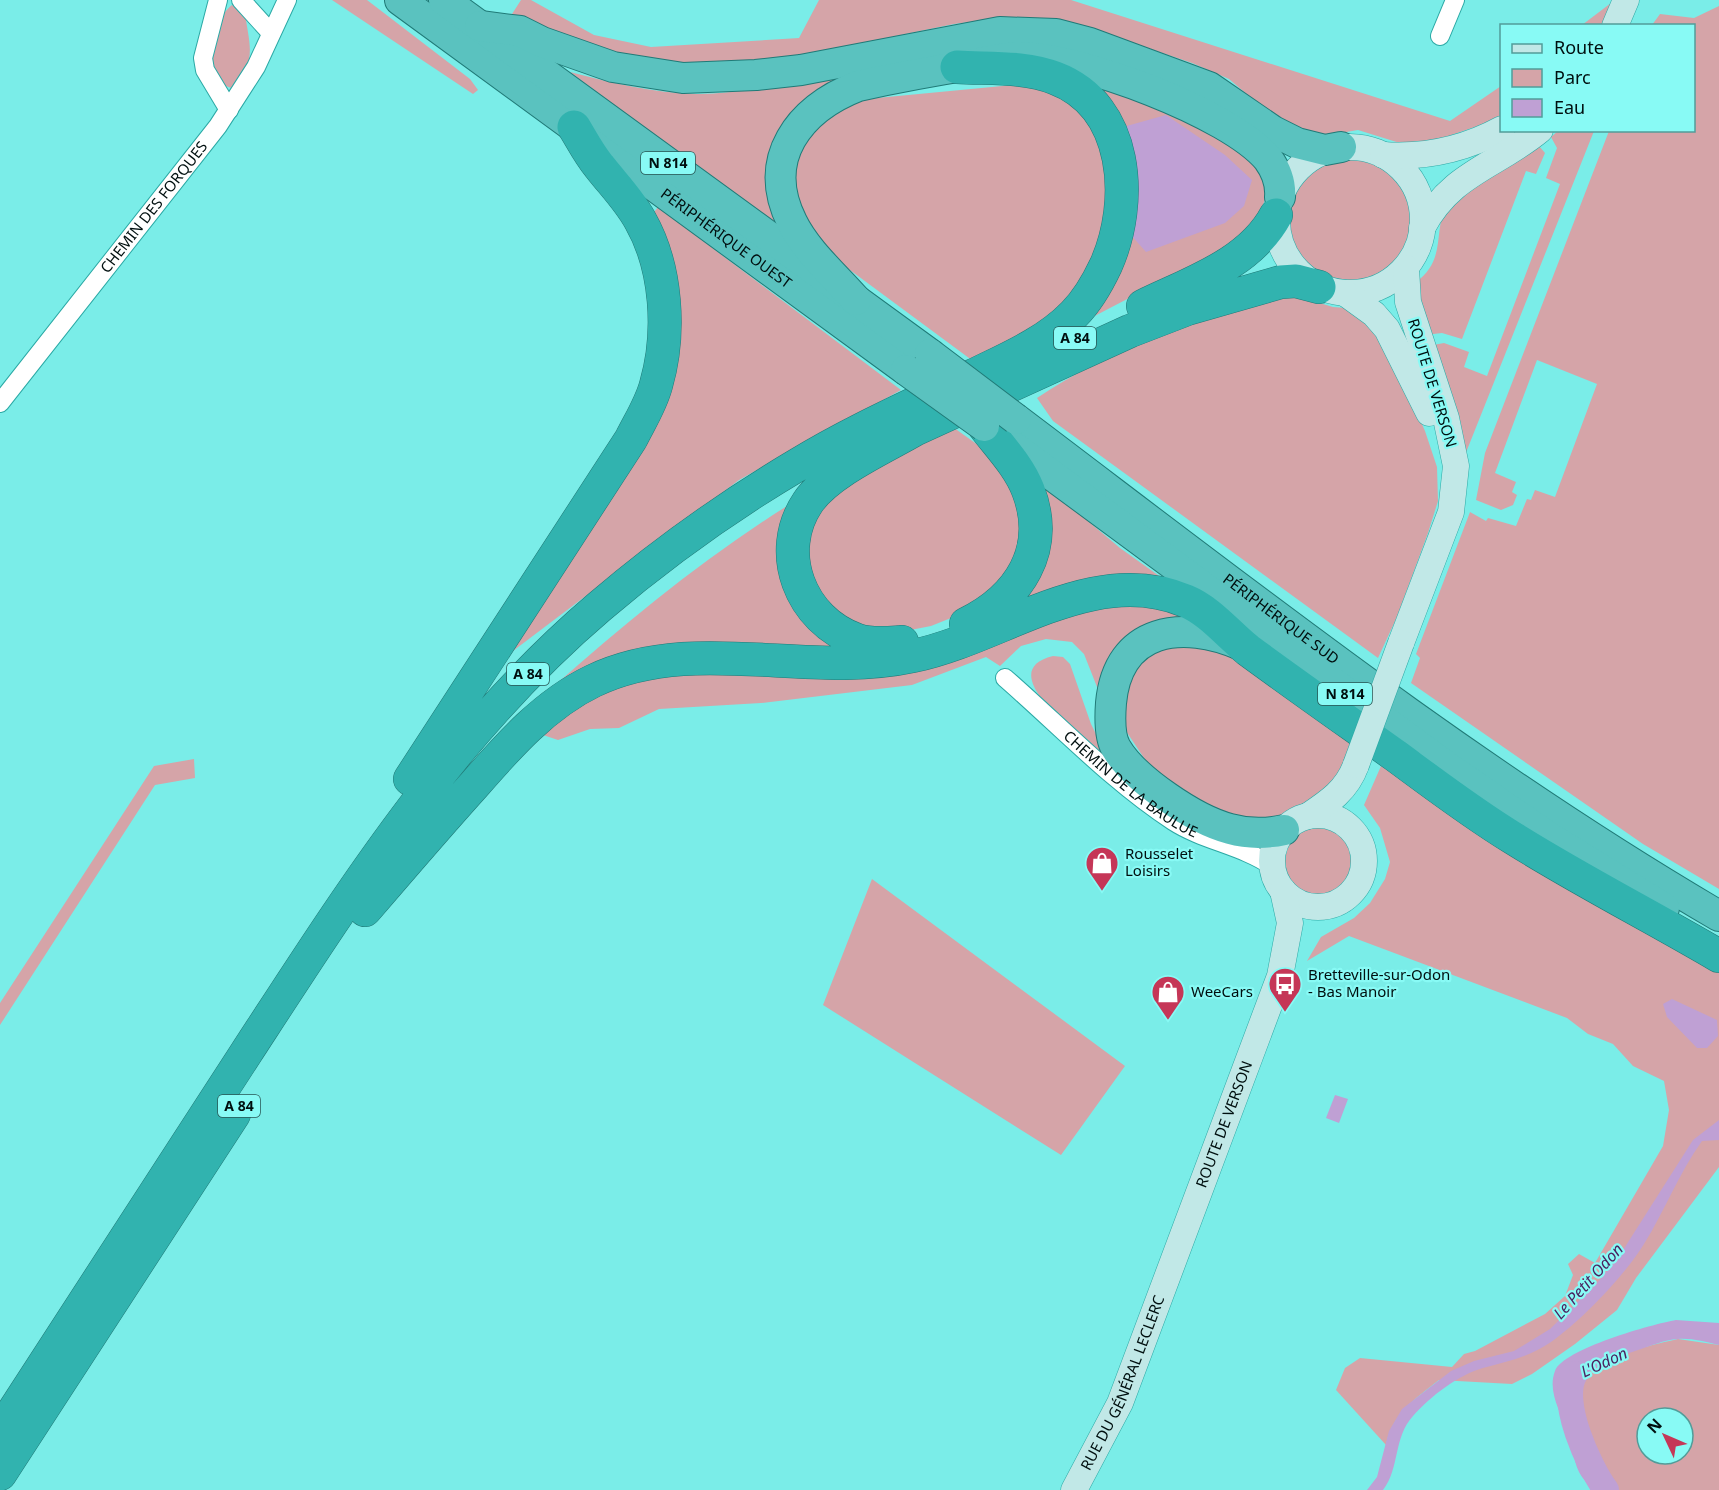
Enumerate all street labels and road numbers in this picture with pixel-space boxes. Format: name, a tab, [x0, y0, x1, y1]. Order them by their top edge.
street label: CHEMIN DES FORQUES	[95, 137, 211, 277]
road number: N 814	[641, 152, 695, 174]
street label: PÉRIPHÉRIQUE OUEST	[657, 183, 797, 293]
street label: ROUTE DE VERSON	[1404, 316, 1462, 450]
road number: A 84	[1054, 327, 1096, 349]
street label: PÉRIPHÉRIQUE SUD	[1219, 569, 1344, 668]
road number: A 84	[507, 663, 549, 685]
road number: N 814	[1318, 683, 1372, 705]
street label: CHEMIN DE LA BAULUE	[1060, 725, 1201, 842]
street label: ROUTE DE VERSON	[1191, 1058, 1256, 1190]
road number: A 84	[218, 1095, 260, 1117]
street label: RUE DU GÉNÉRAL LECLERC	[1075, 1292, 1169, 1473]

